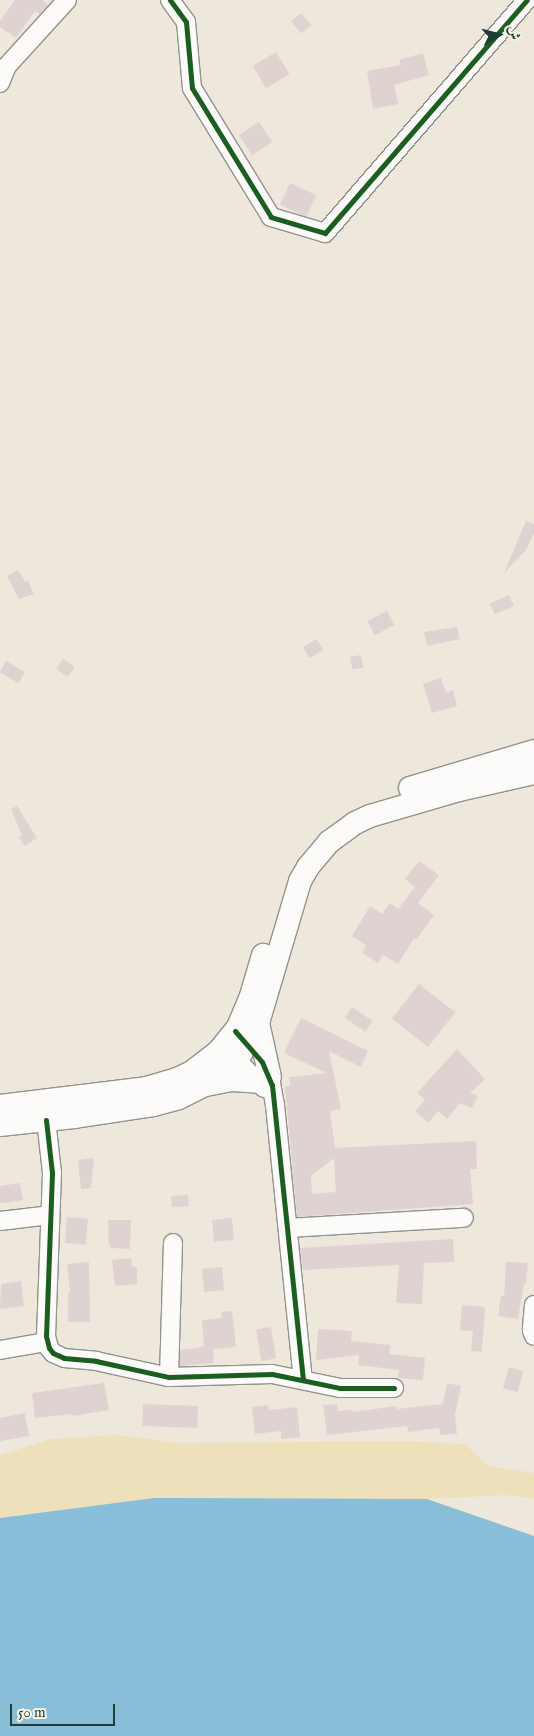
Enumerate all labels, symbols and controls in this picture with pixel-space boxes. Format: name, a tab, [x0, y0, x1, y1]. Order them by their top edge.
north arrow	[474, 10, 524, 60]
text: ش	[504, 25, 524, 41]
scale bar	[12, 1694, 118, 1726]
text: 50 m	[18, 1703, 46, 1722]

